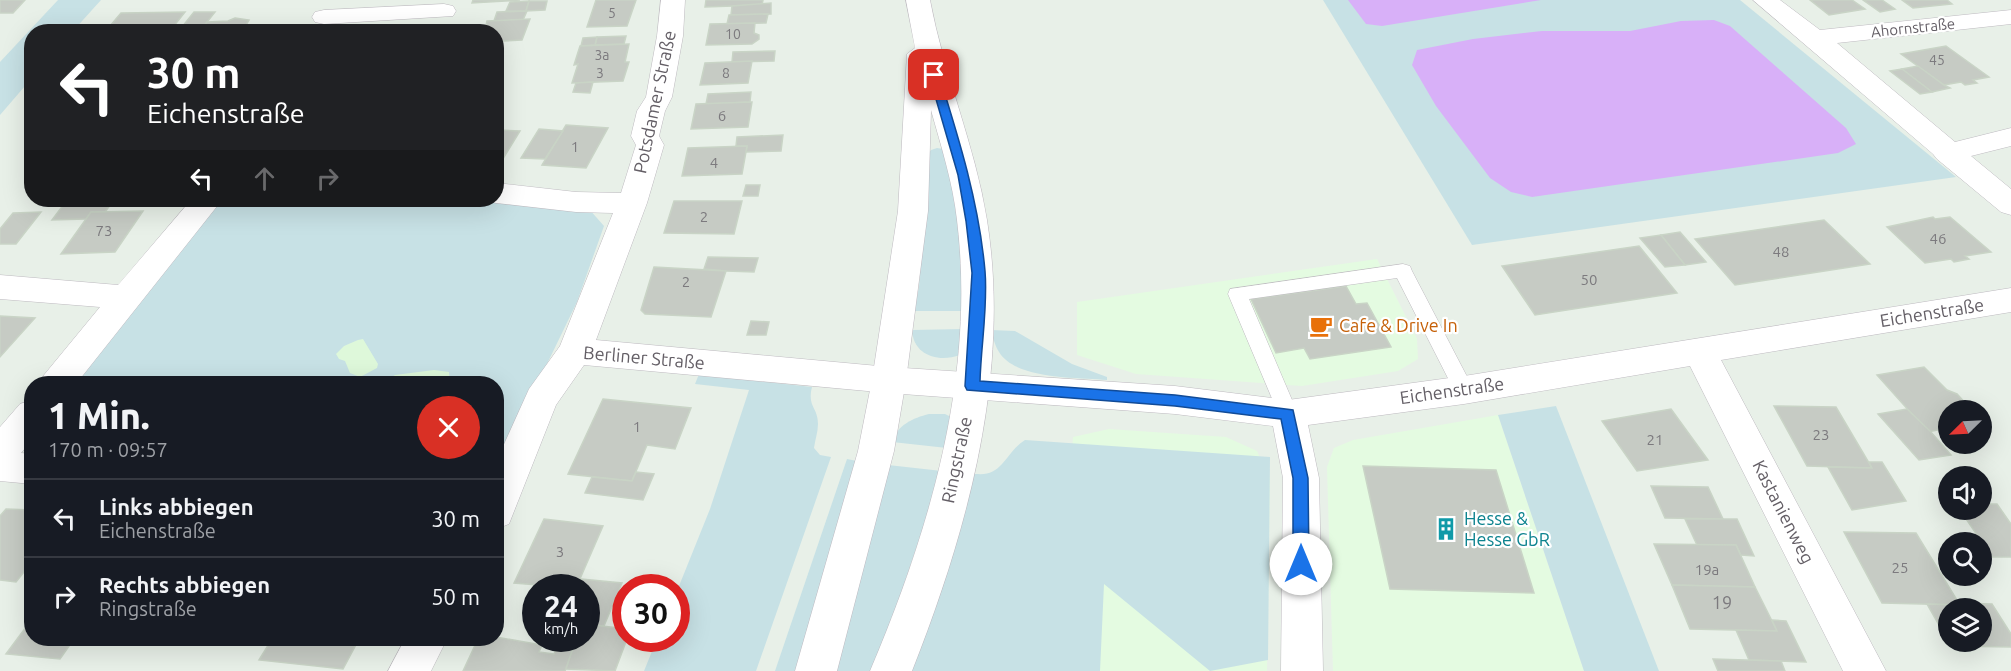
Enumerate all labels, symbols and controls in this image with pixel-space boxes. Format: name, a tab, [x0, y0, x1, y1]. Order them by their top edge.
house number: 5	[608, 5, 616, 21]
street label: Ahornstraße	[1870, 15, 1956, 40]
house number: 10	[725, 26, 741, 42]
street label: Potsdamer Straße	[629, 29, 679, 175]
house number: 3a	[594, 47, 610, 63]
icon: left	[48, 48, 126, 126]
text: 30 m	[147, 49, 241, 96]
pin	[908, 49, 959, 100]
house number: 45	[1929, 52, 1945, 68]
icon: arrive	[917, 58, 950, 91]
house number: 3	[596, 65, 604, 81]
house number: 8	[722, 65, 730, 81]
text: Eichenstraße	[147, 98, 305, 128]
house number: 6	[718, 107, 726, 124]
house number: 1	[571, 138, 579, 155]
house number: 4	[710, 154, 718, 171]
icon: left	[185, 162, 218, 195]
icon: ahead	[248, 162, 281, 195]
icon: right	[311, 162, 344, 195]
house number: 2	[700, 208, 708, 225]
house number: 73	[96, 222, 112, 239]
house number: 46	[1930, 230, 1946, 247]
house number: 48	[1773, 243, 1789, 260]
house number: 50	[1581, 271, 1597, 288]
house number: 2	[682, 273, 690, 290]
street label: Eichenstraße	[1878, 294, 1985, 330]
cafe icon: Cafe & Drive In	[1308, 313, 1334, 339]
place label: Cafe & Drive In	[1339, 315, 1458, 335]
street label: Berliner Straße	[583, 342, 706, 372]
street label: Eichenstraße	[1398, 373, 1505, 407]
text: 1 Min.	[48, 395, 150, 436]
button: close	[417, 396, 480, 459]
north arrow	[1938, 400, 1992, 454]
map controls	[1938, 400, 1992, 652]
street label: Ringstraße	[937, 415, 975, 505]
house number: 1	[633, 418, 641, 435]
house number: 23	[1813, 426, 1829, 443]
house number: 21	[1647, 431, 1663, 448]
text: 170 m · 09:57	[48, 438, 168, 461]
street label: Kastanienweg	[1749, 456, 1819, 567]
button: sound	[1938, 466, 1992, 520]
text: Links abbiegen	[99, 494, 254, 519]
icon: left	[48, 502, 81, 535]
text: 30 m	[431, 506, 480, 531]
place label: Hesse & Hesse GbR	[1464, 508, 1550, 549]
building icon: Hesse & Hesse GbR	[1433, 516, 1459, 542]
text: Eichenstraße	[99, 519, 216, 542]
position arrow	[1269, 532, 1333, 596]
button: search	[1938, 532, 1992, 586]
house number: 3	[556, 543, 564, 560]
house number: 25	[1892, 559, 1908, 576]
house number: 19a	[1695, 561, 1719, 578]
text: Rechts abbiegen	[99, 572, 270, 597]
speed limit sign: 30	[612, 574, 690, 652]
icon: right	[48, 580, 81, 613]
text: 50 m	[431, 584, 480, 609]
text: 24	[544, 589, 578, 623]
house number: 19	[1712, 592, 1732, 612]
text: Ringstraße	[99, 597, 197, 620]
button: layers	[1938, 598, 1992, 652]
text: km/h	[544, 620, 578, 637]

